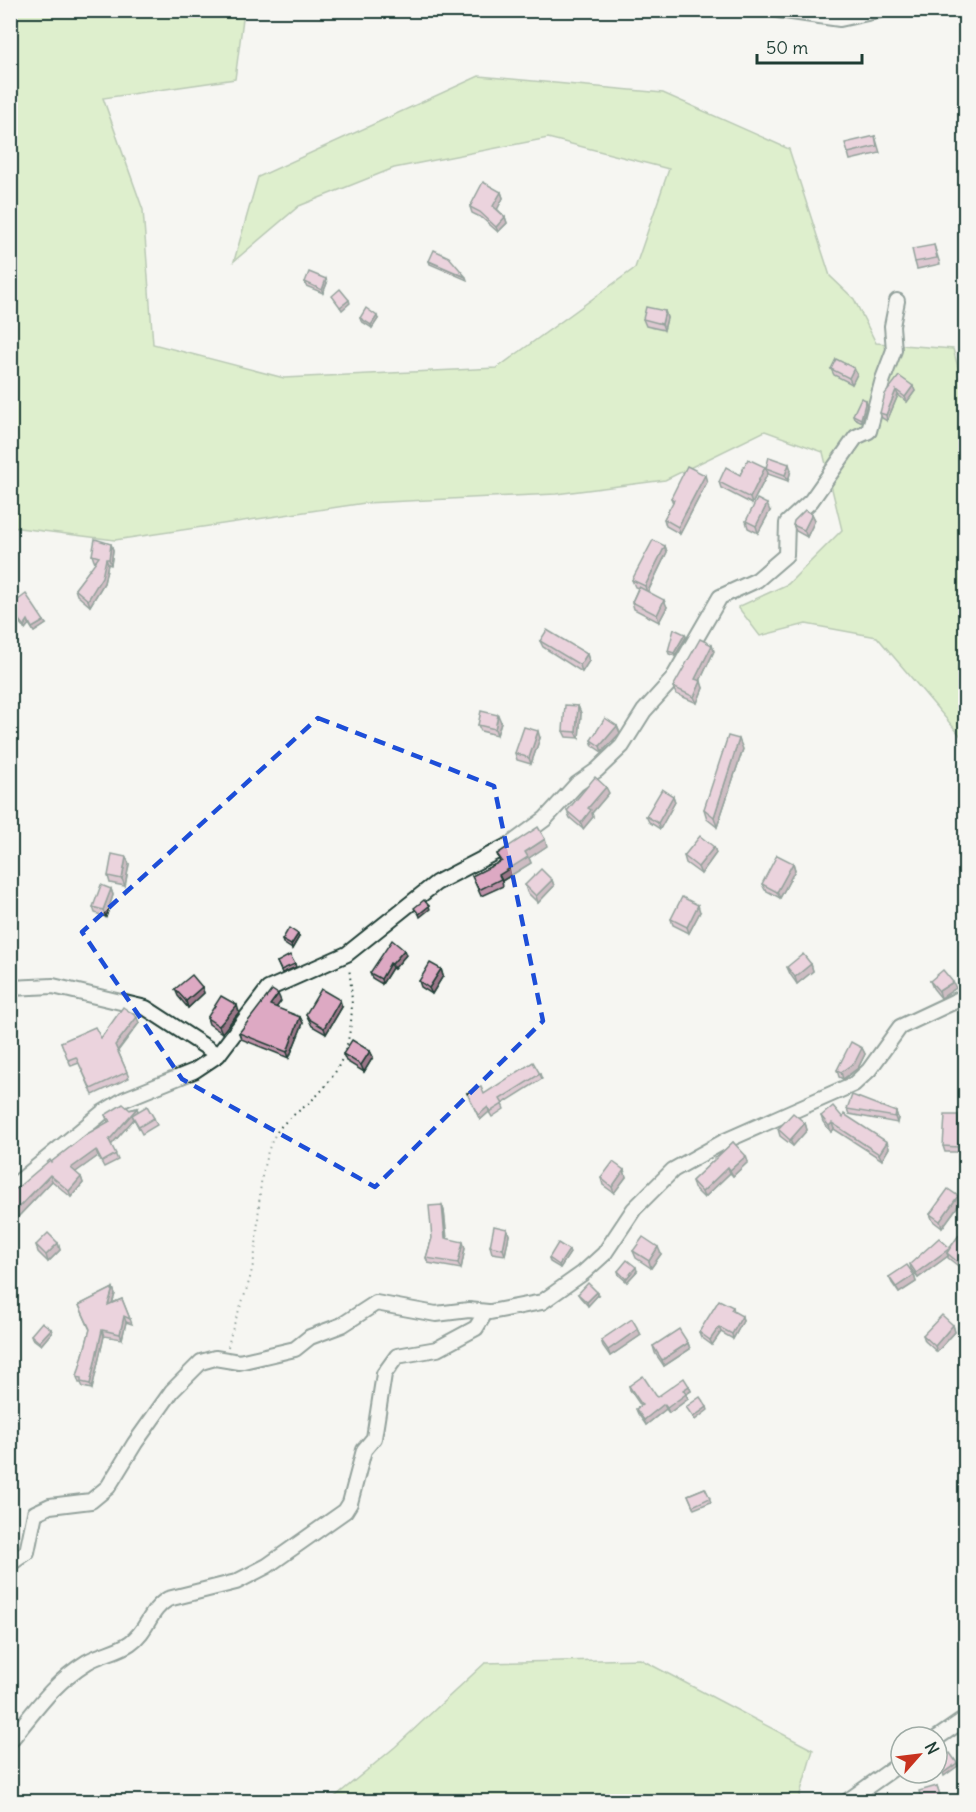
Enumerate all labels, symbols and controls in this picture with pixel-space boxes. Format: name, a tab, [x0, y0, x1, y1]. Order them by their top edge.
scale bar	[757, 27, 862, 65]
text: 50 m	[766, 36, 808, 59]
north arrow	[889, 1725, 949, 1785]
text: N	[921, 1738, 944, 1758]

